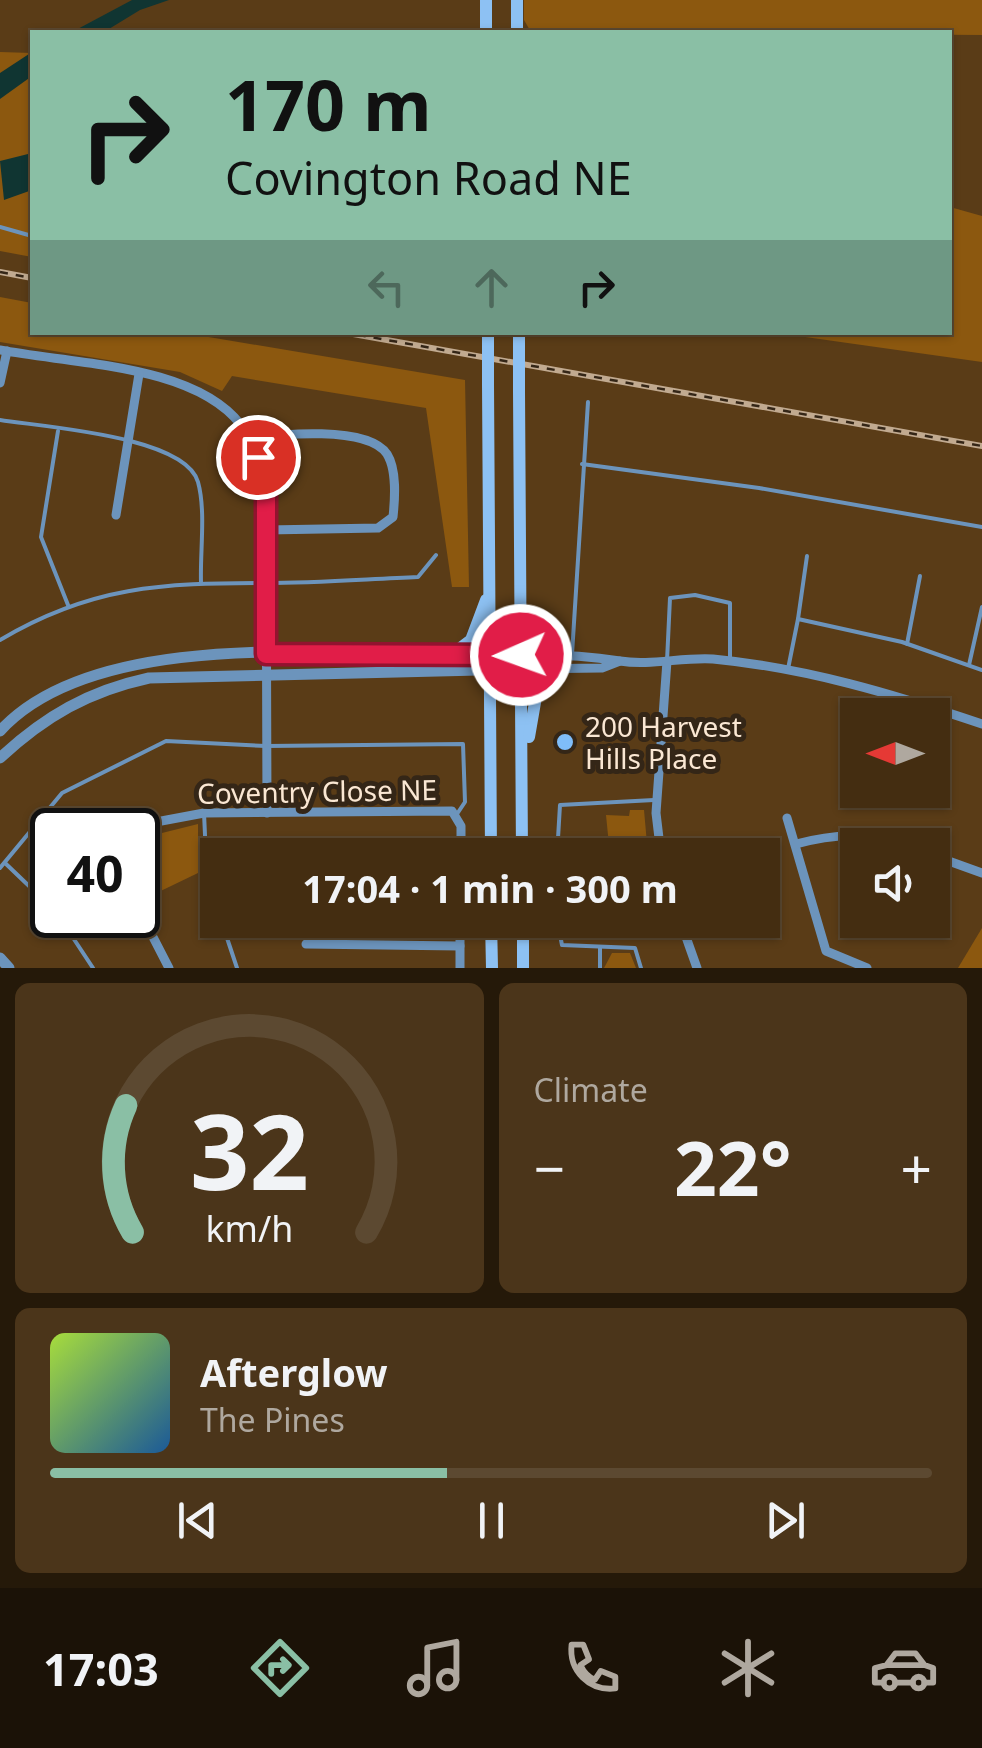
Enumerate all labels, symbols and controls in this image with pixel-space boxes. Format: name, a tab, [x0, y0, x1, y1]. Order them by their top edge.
text: 170 m	[225, 56, 432, 152]
icon: right	[60, 70, 190, 200]
text: Covington Road NE	[225, 147, 632, 208]
icon: left	[359, 260, 414, 315]
icon: ahead	[464, 260, 519, 315]
icon: right	[569, 260, 624, 315]
pin	[216, 415, 301, 500]
icon: arrive	[231, 430, 286, 485]
position arrow	[469, 603, 573, 707]
north arrow	[840, 698, 950, 808]
map controls	[840, 698, 950, 938]
place label: 200 Harvest Hills Place	[585, 707, 742, 777]
marker: 200 Harvest Hills Place	[554, 731, 576, 753]
street label: Coventry Close NE	[197, 770, 437, 812]
speed limit sign: 40	[30, 808, 160, 938]
button: sound	[840, 828, 950, 938]
text: 17:04 · 1 min · 300 m	[302, 862, 678, 914]
text: Climate	[534, 1068, 648, 1111]
text: 32	[190, 1079, 309, 1220]
text: 22°	[674, 1116, 792, 1218]
text: −	[534, 1130, 565, 1205]
text: +	[901, 1130, 932, 1205]
text: km/h	[205, 1204, 293, 1252]
text: Afterglow	[200, 1346, 388, 1398]
text: The Pines	[200, 1398, 345, 1441]
icon: previous	[170, 1493, 225, 1548]
icon: pause	[464, 1493, 519, 1548]
icon: next	[758, 1493, 813, 1548]
icon: directions	[245, 1633, 315, 1703]
icon: music	[401, 1633, 471, 1703]
icon: phone	[557, 1633, 627, 1703]
icon: climate	[713, 1633, 783, 1703]
icon: car	[869, 1633, 939, 1703]
text: 17:03	[43, 1638, 159, 1699]

